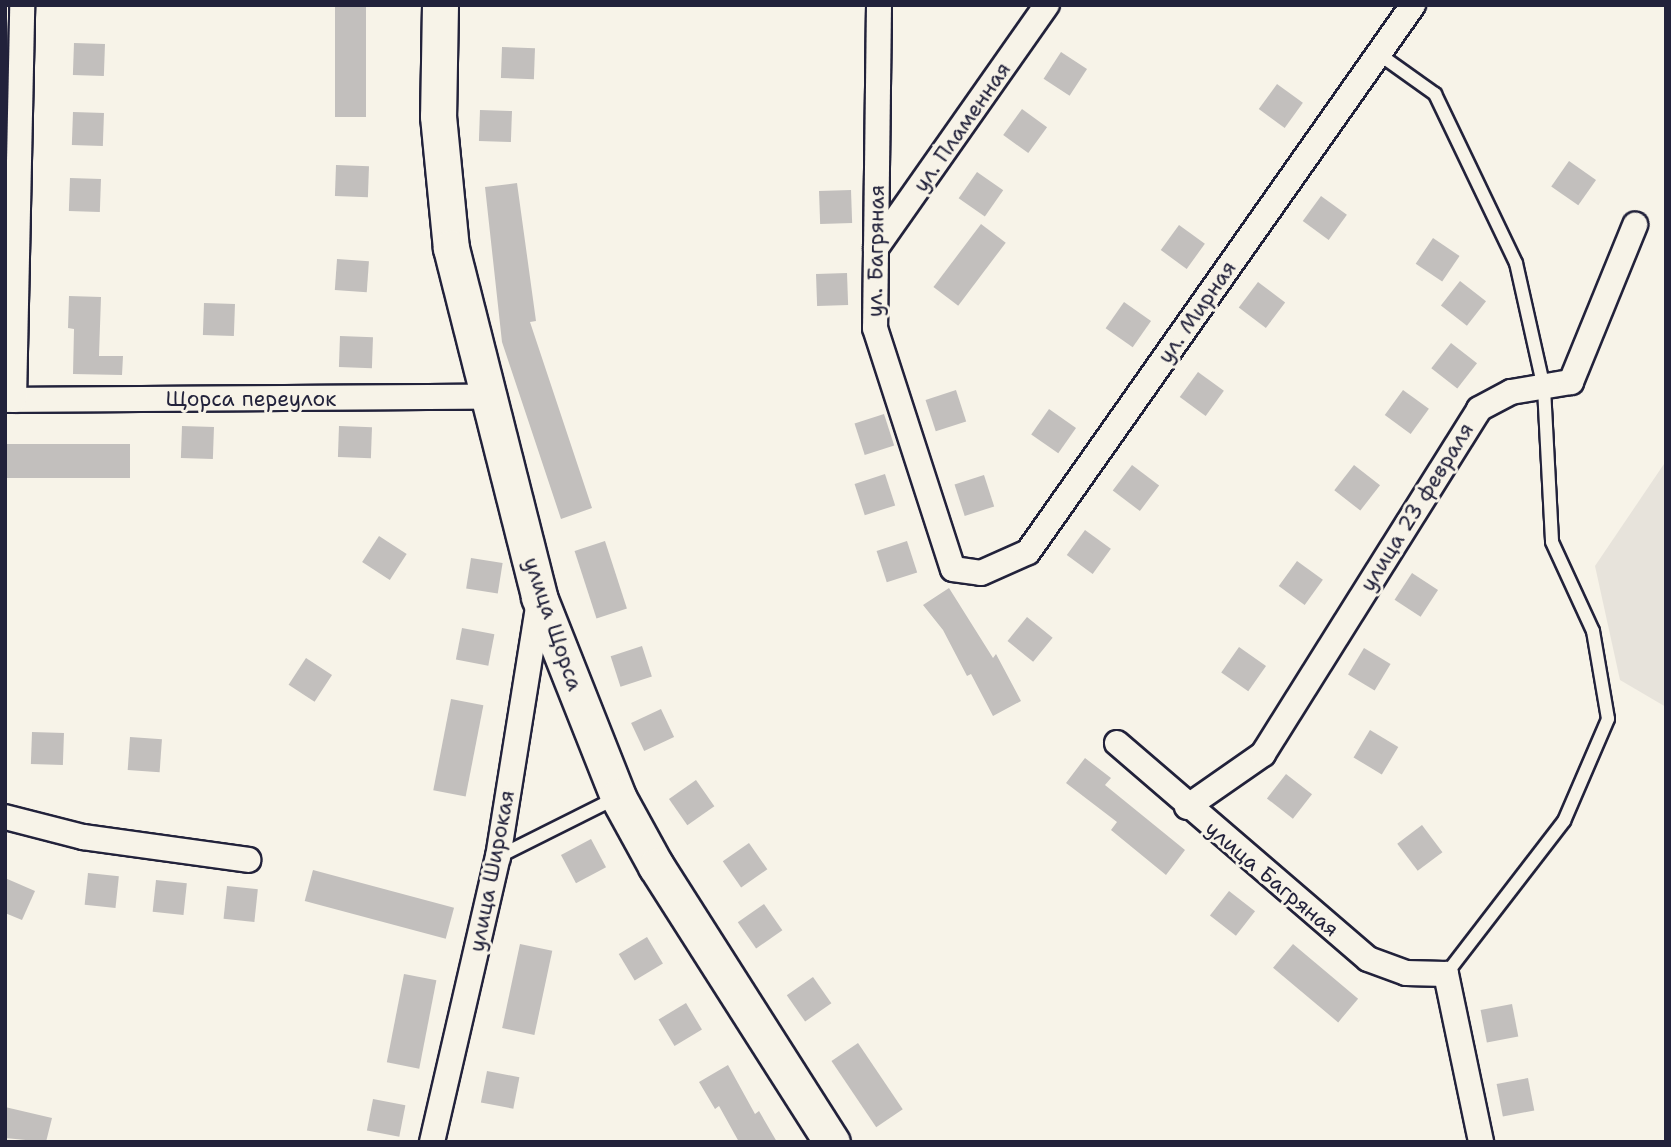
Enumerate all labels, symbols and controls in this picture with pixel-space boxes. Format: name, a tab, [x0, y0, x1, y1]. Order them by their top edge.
street label: ул. Пламенная	[908, 57, 1016, 197]
street label: ул. Багряная	[862, 185, 890, 317]
street label: ул. Мирная	[1153, 256, 1241, 368]
street label: Щорса переулок	[166, 386, 336, 412]
street label: улица 23 февраля	[1355, 418, 1479, 596]
street label: улица Щорса	[518, 554, 588, 694]
street label: улица Широкая	[464, 788, 520, 954]
street label: улица Багряная	[1200, 816, 1344, 942]

